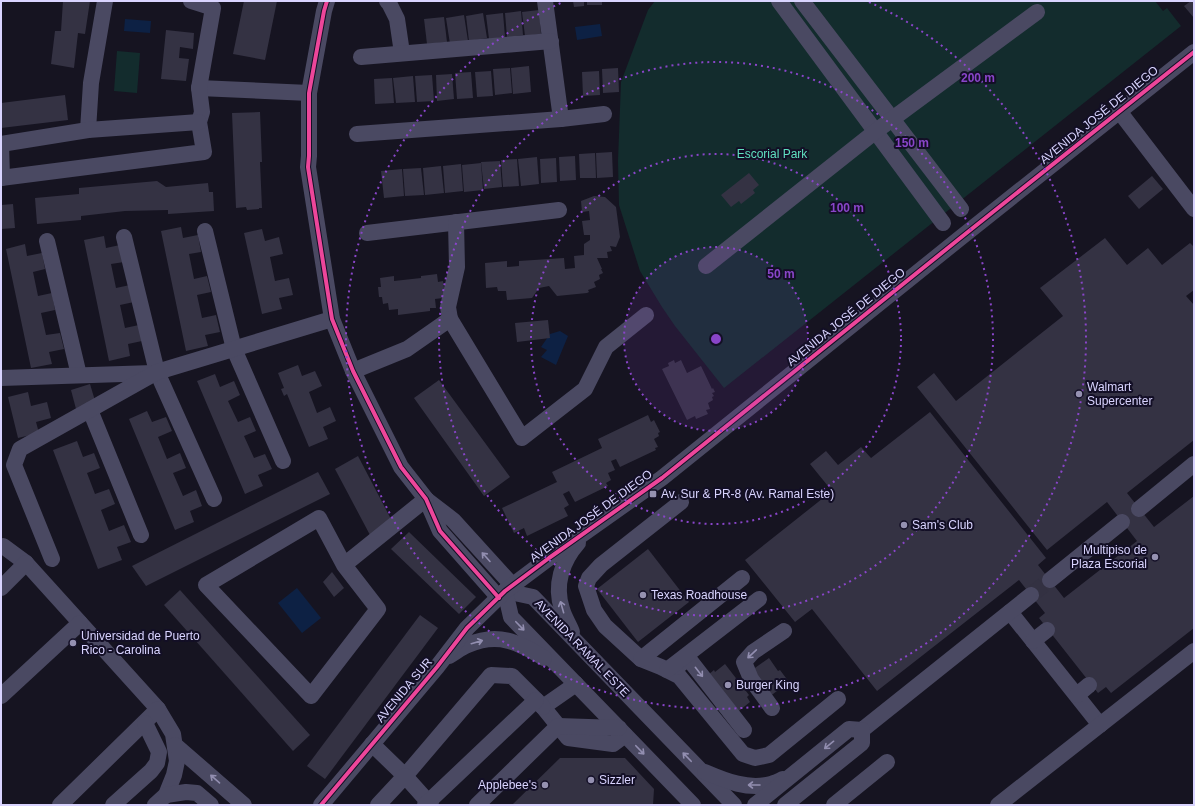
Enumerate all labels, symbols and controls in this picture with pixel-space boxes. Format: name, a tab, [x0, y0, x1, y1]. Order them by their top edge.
street label: AVENIDA JOSÉ DE DIEGO	[1037, 62, 1161, 167]
text: 200 m	[961, 71, 995, 85]
text: 150 m	[895, 136, 929, 150]
park label: Escorial Park	[737, 147, 808, 161]
text: 100 m	[830, 201, 864, 215]
street label: AVENIDA JOSÉ DE DIEGO	[784, 264, 908, 369]
text: 50 m	[767, 267, 795, 281]
centre of rings	[709, 332, 723, 346]
place label: Walmart Supercenter	[1087, 380, 1152, 408]
marker: Walmart Supercenter	[1074, 389, 1084, 399]
street label: AVENIDA JOSÉ DE DIEGO	[526, 466, 655, 565]
place label: Av. Sur & PR-8 (Av. Ramal Este)	[661, 487, 834, 501]
marker: Av. Sur & PR-8 (Av. Ramal Este)	[648, 489, 658, 499]
place label: Sam's Club	[912, 518, 973, 532]
marker: Sam's Club	[899, 520, 909, 530]
place label: Multipiso de Plaza Escorial	[1071, 543, 1147, 571]
one-way arrow	[482, 552, 491, 562]
marker: Multipiso de Plaza Escorial	[1150, 552, 1160, 562]
place label: Texas Roadhouse	[651, 588, 747, 602]
marker: Texas Roadhouse	[638, 590, 648, 600]
street label: AVENIDA RAMAL ESTE	[532, 596, 632, 700]
one-way arrow	[558, 600, 565, 613]
one-way arrow	[515, 621, 525, 631]
place label: Universidad de Puerto Rico - Carolina	[81, 629, 200, 657]
marker: Universidad de Puerto Rico - Carolina	[68, 638, 78, 648]
one-way arrow	[471, 638, 484, 645]
one-way arrow	[747, 649, 757, 659]
street label: AVENIDA SUR	[373, 655, 435, 725]
one-way arrow	[694, 666, 703, 677]
place label: Burger King	[736, 678, 799, 692]
marker: Burger King	[723, 680, 733, 690]
one-way arrow	[824, 741, 834, 750]
one-way arrow	[635, 745, 645, 755]
one-way arrow	[683, 752, 692, 762]
place label: Sizzler	[599, 773, 635, 787]
one-way arrow	[210, 775, 220, 784]
marker: Sizzler	[586, 775, 596, 785]
place label: Applebee's	[478, 778, 537, 792]
marker: Applebee's	[540, 780, 550, 790]
one-way arrow	[748, 781, 761, 789]

